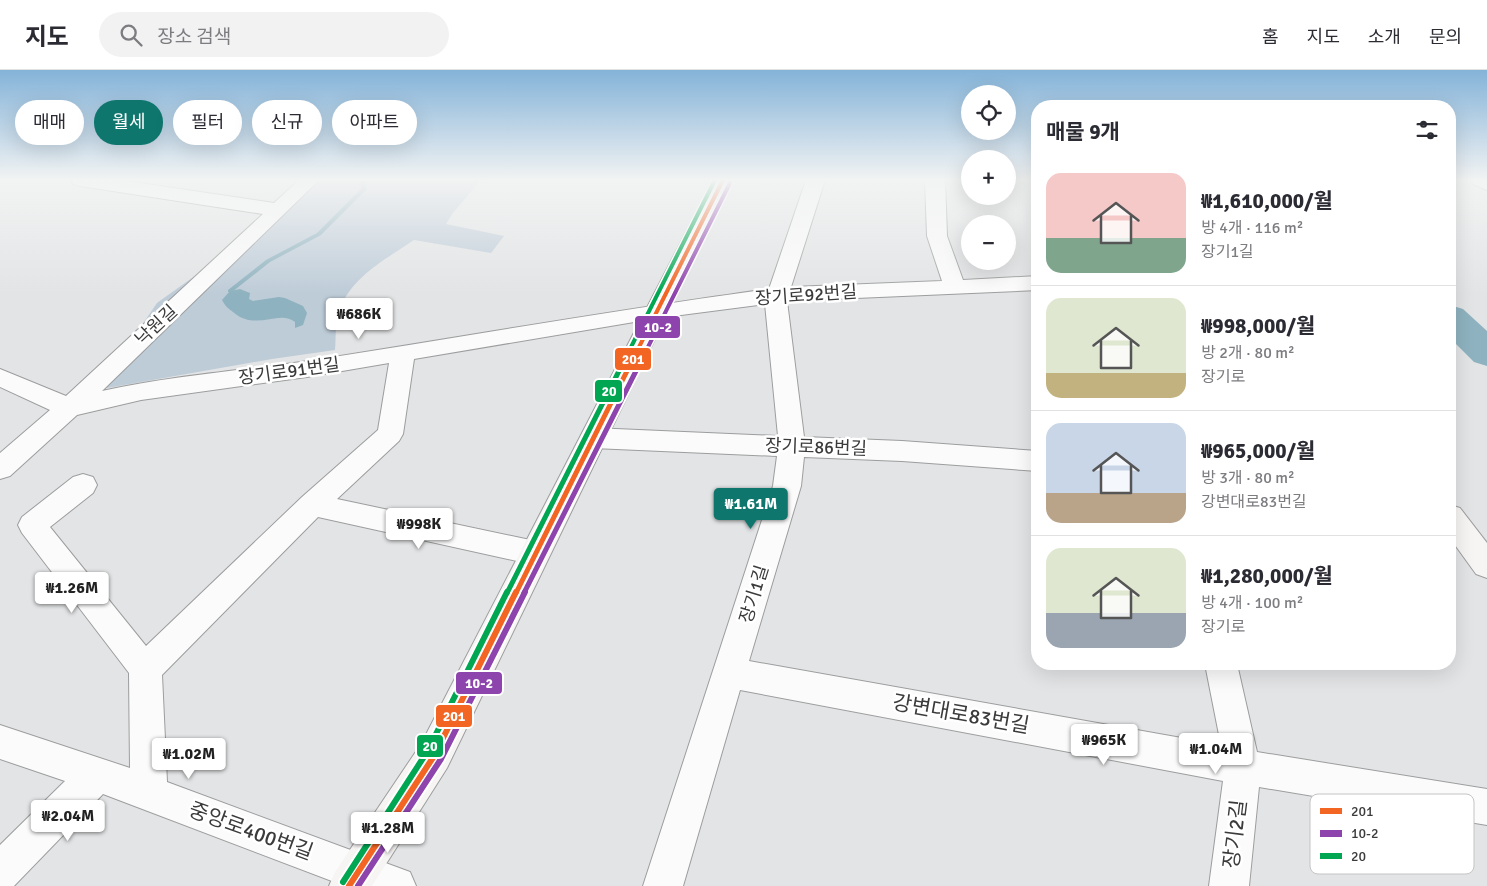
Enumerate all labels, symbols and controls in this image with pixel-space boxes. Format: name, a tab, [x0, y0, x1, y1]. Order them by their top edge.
search box	[99, 12, 449, 57]
icon: search	[117, 21, 145, 49]
text: 지도	[25, 22, 69, 52]
text: 장소 검색	[157, 25, 231, 49]
text: 홈	[1262, 26, 1279, 48]
text: 지도	[1307, 26, 1340, 48]
text: 소개	[1368, 26, 1401, 48]
text: 문의	[1429, 26, 1462, 48]
map controls	[961, 85, 1016, 270]
button: locate	[961, 85, 1016, 140]
chip: 매매	[15, 100, 84, 145]
chip: 월세	[94, 100, 163, 145]
chip: 필터	[173, 100, 242, 145]
chip: 신규	[252, 100, 322, 145]
chip: 아파트	[332, 100, 417, 145]
icon: filters	[1413, 116, 1441, 144]
text: 매물 9개	[1046, 119, 1120, 145]
button: +	[961, 150, 1016, 205]
text: ₩1,610,000/월	[1201, 188, 1333, 214]
icon: home	[1086, 193, 1146, 253]
button: −	[961, 215, 1016, 270]
text: 방 4개 · 116 m²	[1201, 218, 1303, 238]
text: 장기1길	[1201, 242, 1254, 262]
street label: 장기로92번길	[754, 280, 858, 310]
pin: ₩686K	[324, 298, 394, 340]
street label: 낙원길	[130, 300, 182, 350]
text: ₩686K	[337, 304, 381, 324]
text: ₩998,000/월	[1201, 313, 1315, 339]
line badge: 10-2	[634, 315, 681, 339]
icon: home	[1086, 318, 1146, 378]
text: 10-2	[644, 319, 672, 336]
text: 방 2개 · 80 m²	[1201, 343, 1295, 363]
line badge: 201	[614, 347, 652, 371]
text: 201	[622, 351, 645, 368]
street label: 장기로91번길	[237, 353, 341, 389]
text: 장기로	[1201, 367, 1245, 387]
line badge: 20	[594, 379, 623, 403]
text: 20	[601, 383, 617, 400]
street label: 장기로86번길	[765, 434, 867, 460]
text: ₩965,000/월	[1201, 438, 1315, 464]
icon: home	[1086, 443, 1146, 503]
text: 방 3개 · 80 m²	[1201, 468, 1295, 488]
pin: ₩1.61M	[710, 488, 792, 530]
text: 강변대로83번길	[1201, 492, 1307, 512]
text: ₩1.61M	[725, 494, 777, 514]
pin: ₩998K	[384, 508, 454, 550]
text: ₩998K	[397, 514, 441, 534]
street label: 장기1길	[735, 562, 773, 626]
text: ₩1,280,000/월	[1201, 563, 1333, 589]
icon: home	[1086, 568, 1146, 628]
pin: ₩1.26M	[31, 572, 113, 614]
text: ₩1.26M	[46, 578, 98, 598]
text: 방 4개 · 100 m²	[1201, 593, 1303, 613]
text: 장기로	[1201, 617, 1245, 637]
line badge: 10-2	[455, 671, 503, 695]
text: 10-2	[465, 675, 493, 692]
street label: 강변대로83번길	[890, 689, 1032, 739]
line badge: 201	[435, 704, 473, 728]
text: 201	[443, 708, 466, 725]
pin: ₩965K	[1069, 724, 1139, 766]
text: ₩965K	[1082, 730, 1126, 750]
pin: ₩1.04M	[1175, 732, 1257, 775]
line badge: 20	[416, 734, 444, 758]
pin: ₩1.02M	[148, 738, 230, 780]
text: 20	[422, 738, 438, 755]
text: ₩1.04M	[1190, 739, 1242, 759]
text: ₩1.02M	[163, 744, 215, 764]
legend	[1310, 794, 1474, 874]
street label: 중앙로400번길	[185, 796, 317, 866]
street label: 장기2길	[1218, 798, 1252, 870]
pin: ₩2.04M	[27, 800, 109, 842]
text: 201	[1351, 803, 1374, 820]
text: ₩2.04M	[42, 806, 94, 826]
pin: ₩1.28M	[347, 812, 429, 854]
text: ₩1.28M	[362, 818, 414, 838]
text: 10-2	[1351, 825, 1379, 842]
text: 20	[1351, 848, 1366, 865]

